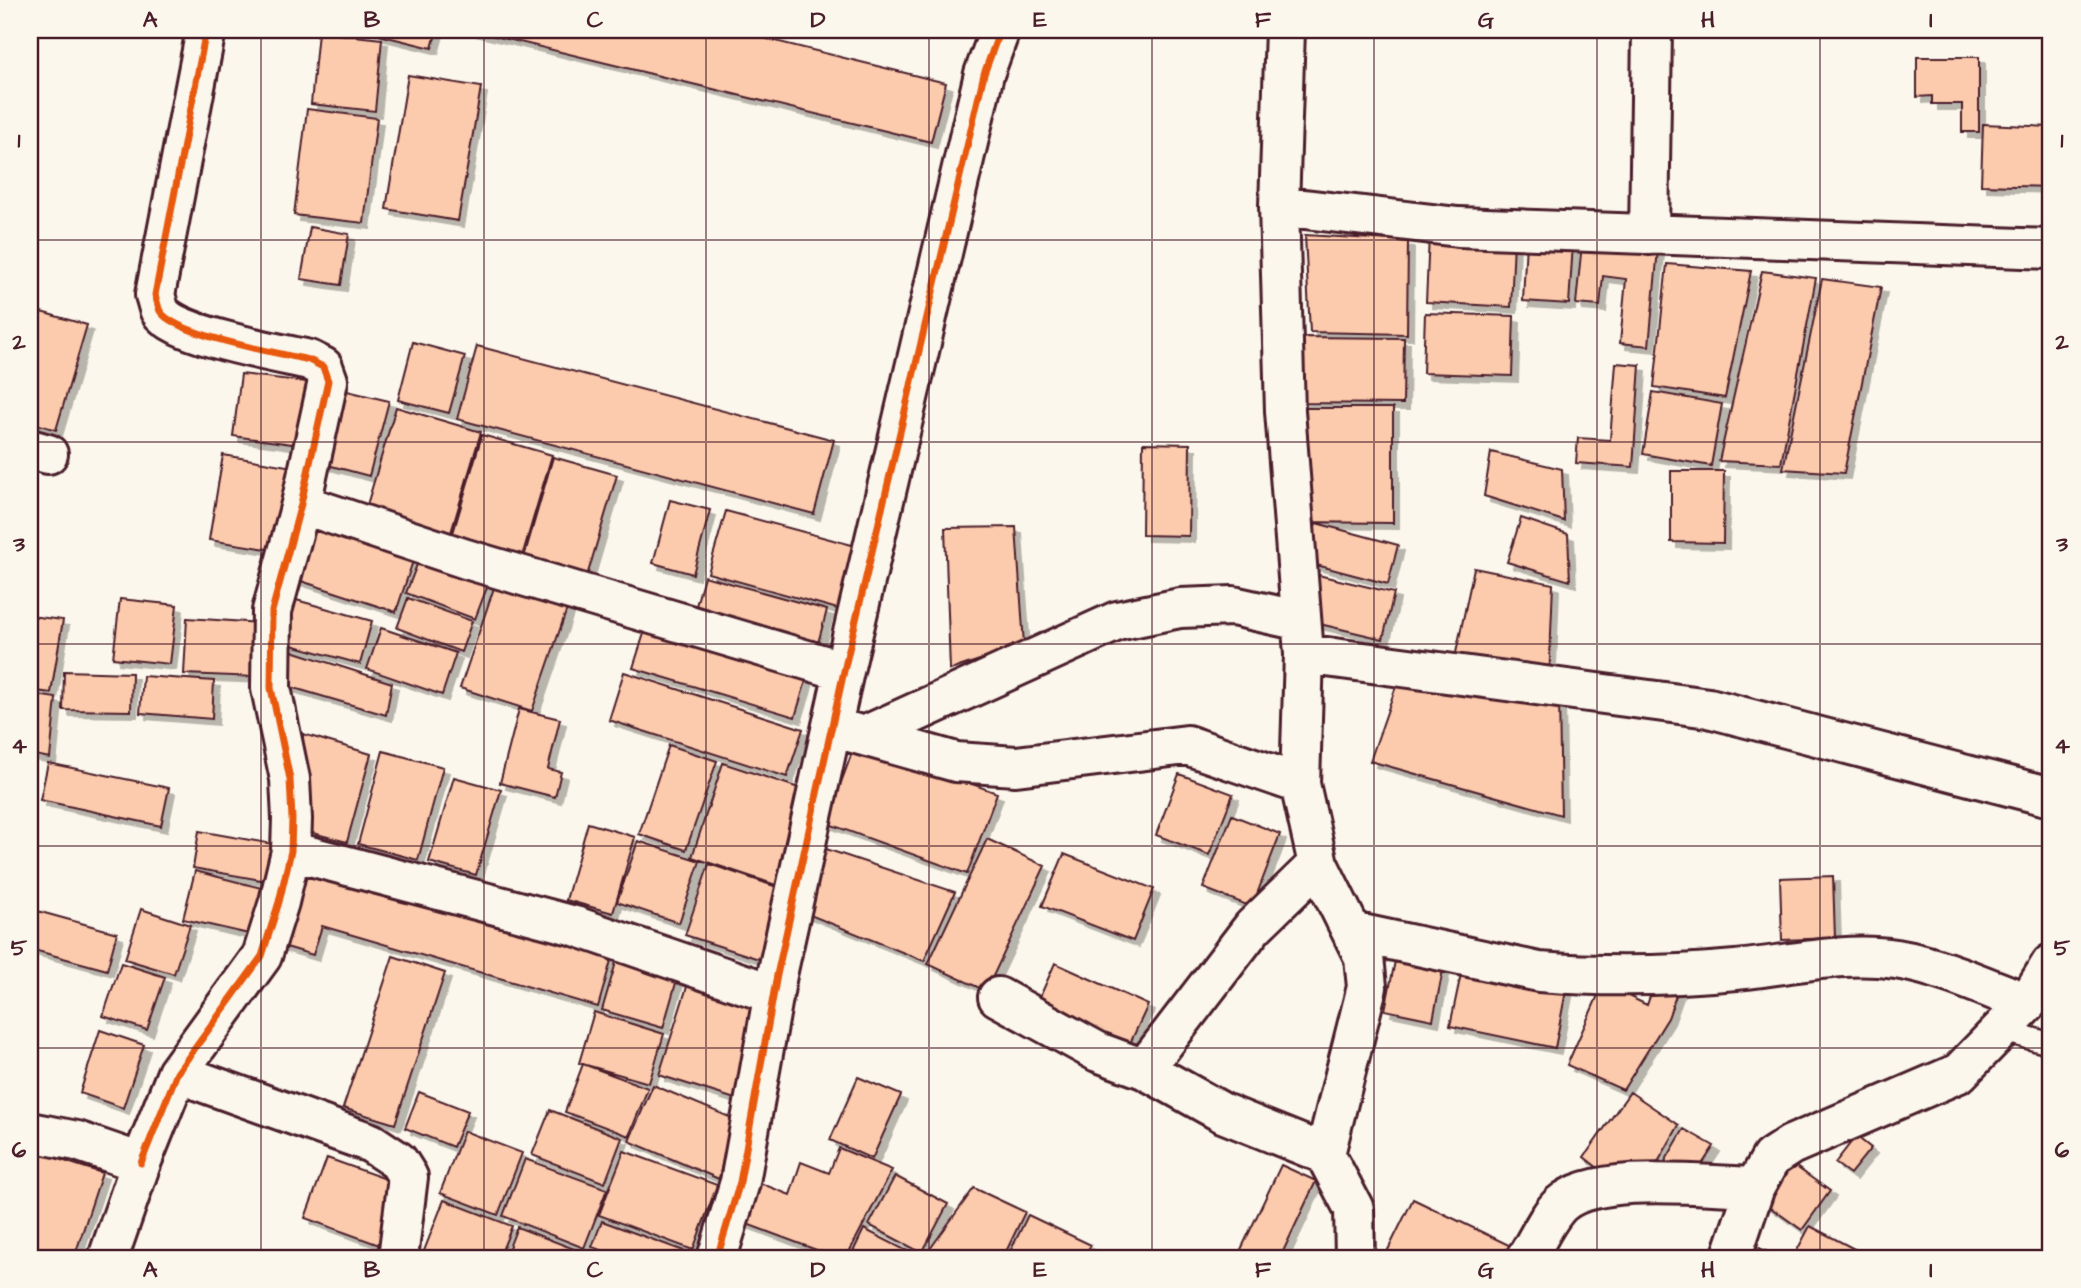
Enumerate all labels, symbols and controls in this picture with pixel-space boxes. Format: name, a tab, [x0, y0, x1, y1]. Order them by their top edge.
text: A	[143, 4, 158, 36]
text: B	[364, 4, 381, 36]
text: C	[587, 4, 604, 36]
text: D	[811, 4, 826, 36]
text: E	[1033, 4, 1047, 36]
text: F	[1255, 4, 1272, 36]
text: G	[1478, 4, 1494, 36]
text: H	[1701, 4, 1715, 36]
text: I	[1929, 4, 1933, 36]
text: 1	[18, 124, 21, 156]
text: 1	[2061, 124, 2064, 156]
text: 2	[11, 326, 26, 358]
text: 2	[2054, 326, 2069, 358]
text: 3	[12, 528, 25, 560]
text: 3	[2055, 528, 2068, 560]
text: 4	[11, 730, 27, 762]
text: 4	[2054, 730, 2070, 762]
text: 5	[11, 932, 28, 964]
text: 5	[2054, 932, 2071, 964]
text: 6	[12, 1134, 27, 1166]
text: 6	[2055, 1134, 2070, 1166]
text: A	[143, 1254, 158, 1286]
text: B	[364, 1254, 381, 1286]
text: C	[587, 1254, 604, 1286]
text: D	[811, 1254, 826, 1286]
text: E	[1033, 1254, 1047, 1286]
text: F	[1255, 1254, 1272, 1286]
text: G	[1478, 1254, 1494, 1286]
text: H	[1701, 1254, 1715, 1286]
text: I	[1929, 1254, 1933, 1286]

